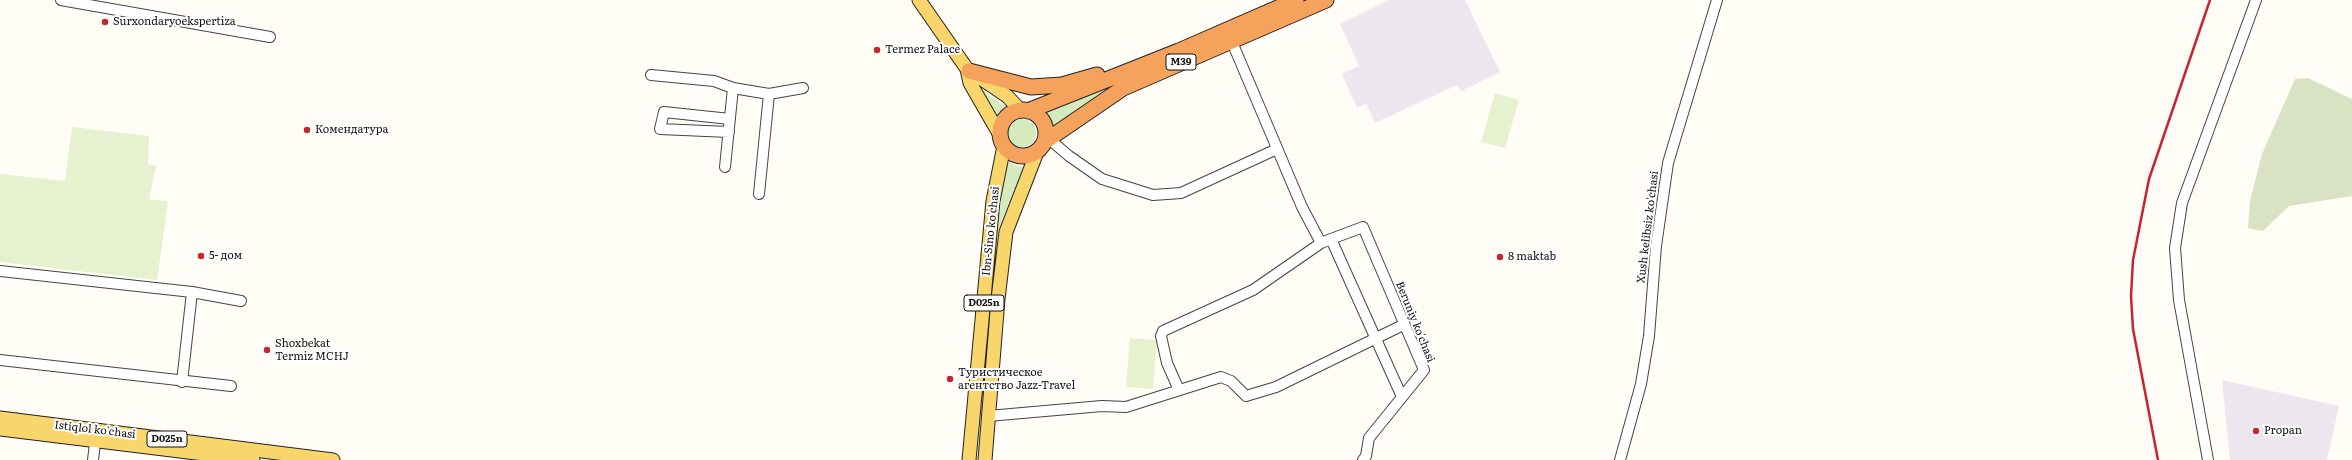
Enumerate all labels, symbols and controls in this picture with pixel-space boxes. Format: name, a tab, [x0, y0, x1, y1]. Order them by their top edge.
place label: Surxondaryoekspertiza	[113, 15, 236, 29]
marker: Surxondaryoekspertiza	[100, 17, 110, 27]
place label: Termez Palace	[885, 43, 960, 57]
marker: Termez Palace	[872, 45, 882, 55]
road number: M39	[1166, 54, 1196, 70]
place label: Комендатура	[315, 123, 388, 137]
marker: Комендатура	[302, 125, 312, 135]
street label: Xush kelibsiz ko'chasi	[1635, 170, 1661, 284]
street label: Ibn-Sino ko'chasi	[980, 185, 1002, 277]
place label: 5- дом	[209, 249, 242, 263]
place label: 8 maktab	[1508, 250, 1556, 264]
marker: 5- дом	[196, 251, 206, 261]
marker: 8 maktab	[1495, 252, 1505, 262]
street label: Beruniy ko'chasi	[1393, 280, 1437, 364]
road number: D025n	[964, 295, 1004, 311]
place label: Shoxbekat Termiz MCHJ	[275, 337, 349, 363]
marker: Shoxbekat Termiz MCHJ	[262, 345, 272, 355]
place label: Туристическое агентство Jazz-Travel	[958, 366, 1075, 392]
marker: Туристическое агентство Jazz-Travel	[945, 374, 955, 384]
street label: Istiqlol ko'chasi	[54, 418, 136, 442]
place label: Propan	[2264, 424, 2302, 438]
marker: Propan	[2251, 426, 2261, 436]
road number: D025n	[147, 431, 187, 447]

